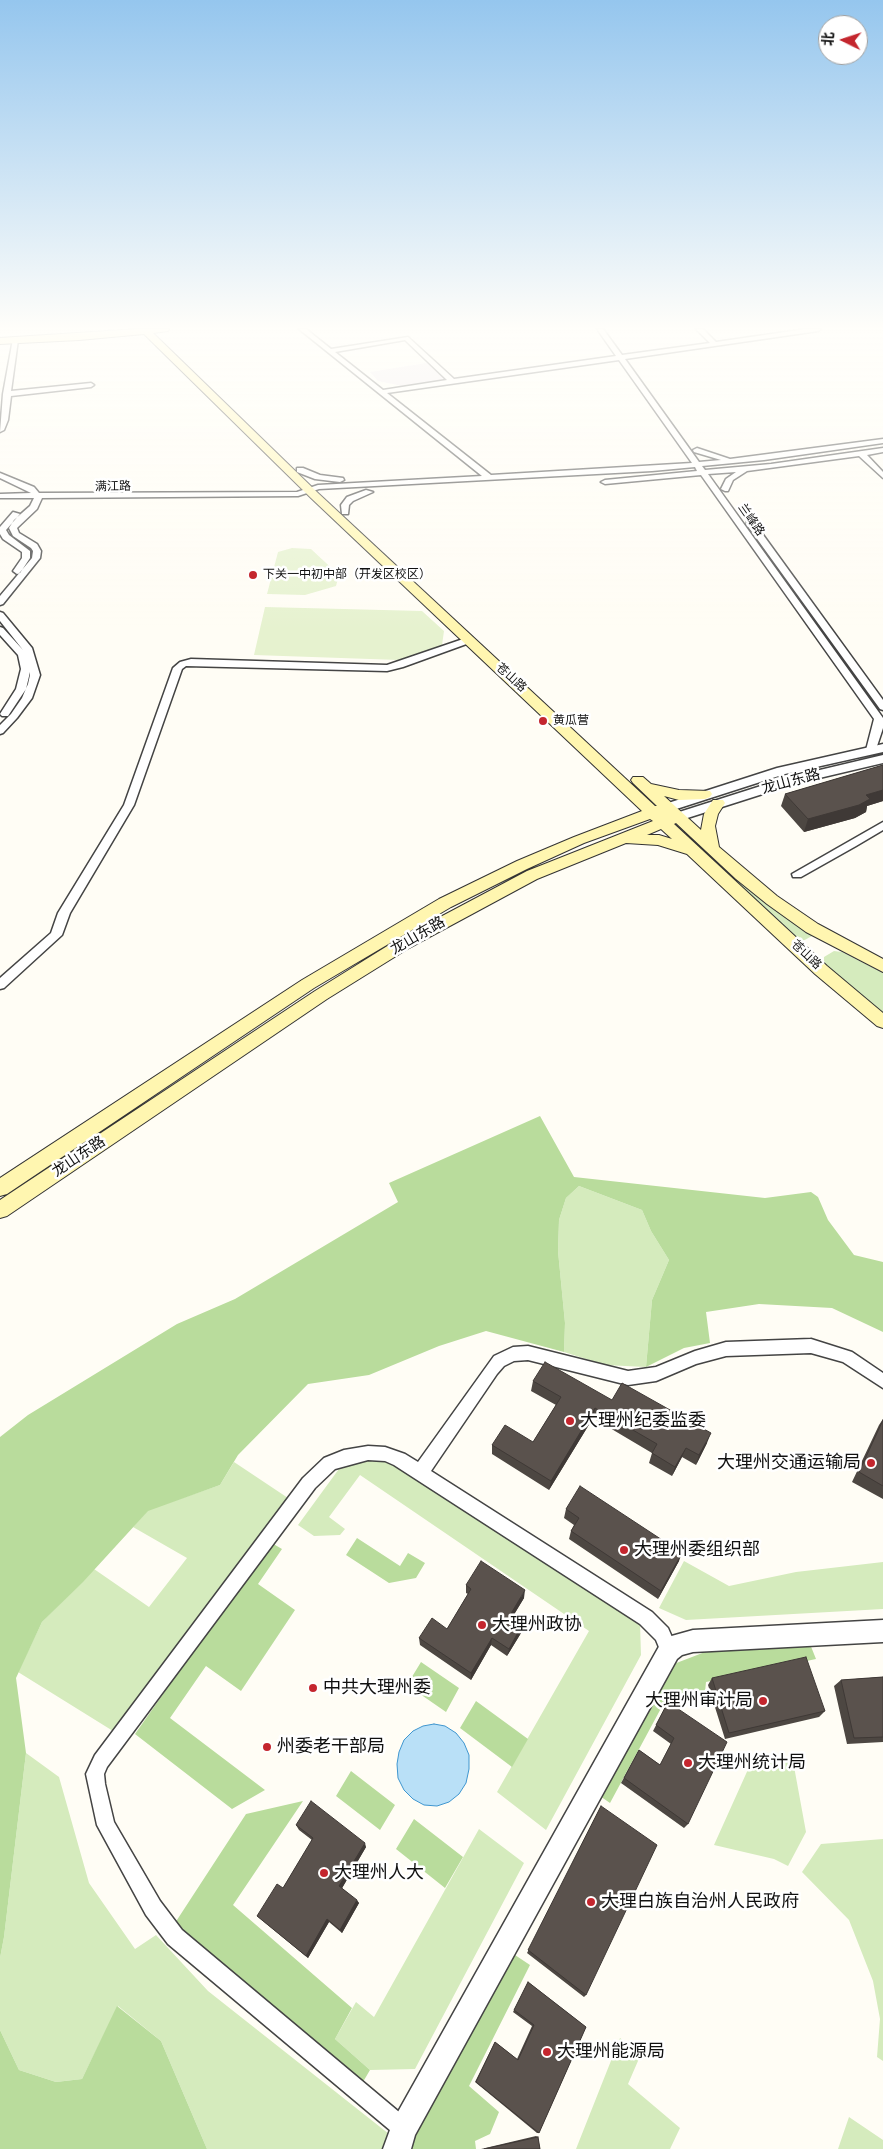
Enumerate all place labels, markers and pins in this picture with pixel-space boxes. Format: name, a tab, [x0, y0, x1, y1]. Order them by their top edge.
place label: 下关一中初中部（开发区校区）	[263, 568, 431, 582]
marker: 下关一中初中部（开发区校区）	[247, 569, 259, 581]
place label: 黄瓜营	[553, 714, 589, 728]
marker: 黄瓜营	[537, 715, 549, 727]
place label: 大理州纪委监委	[580, 1410, 706, 1432]
marker: 大理州纪委监委	[564, 1415, 576, 1427]
place label: 大理州交通运输局	[717, 1452, 861, 1474]
marker: 大理州交通运输局	[865, 1457, 877, 1469]
place label: 大理州委组织部	[634, 1539, 760, 1561]
marker: 大理州委组织部	[618, 1544, 630, 1556]
place label: 大理州政协	[492, 1614, 582, 1636]
marker: 大理州政协	[476, 1619, 488, 1631]
place label: 中共大理州委	[323, 1677, 431, 1699]
marker: 中共大理州委	[307, 1682, 319, 1694]
place label: 大理州审计局	[645, 1690, 753, 1712]
marker: 大理州审计局	[757, 1695, 769, 1707]
place label: 州委老干部局	[277, 1736, 385, 1758]
marker: 州委老干部局	[261, 1741, 273, 1753]
place label: 大理州统计局	[698, 1752, 806, 1774]
marker: 大理州统计局	[682, 1757, 694, 1769]
place label: 大理州人大	[334, 1862, 424, 1884]
marker: 大理州人大	[318, 1867, 330, 1879]
place label: 大理白族自治州人民政府	[601, 1891, 799, 1913]
marker: 大理白族自治州人民政府	[585, 1896, 597, 1908]
place label: 大理州能源局	[557, 2041, 665, 2063]
marker: 大理州能源局	[541, 2046, 553, 2058]

